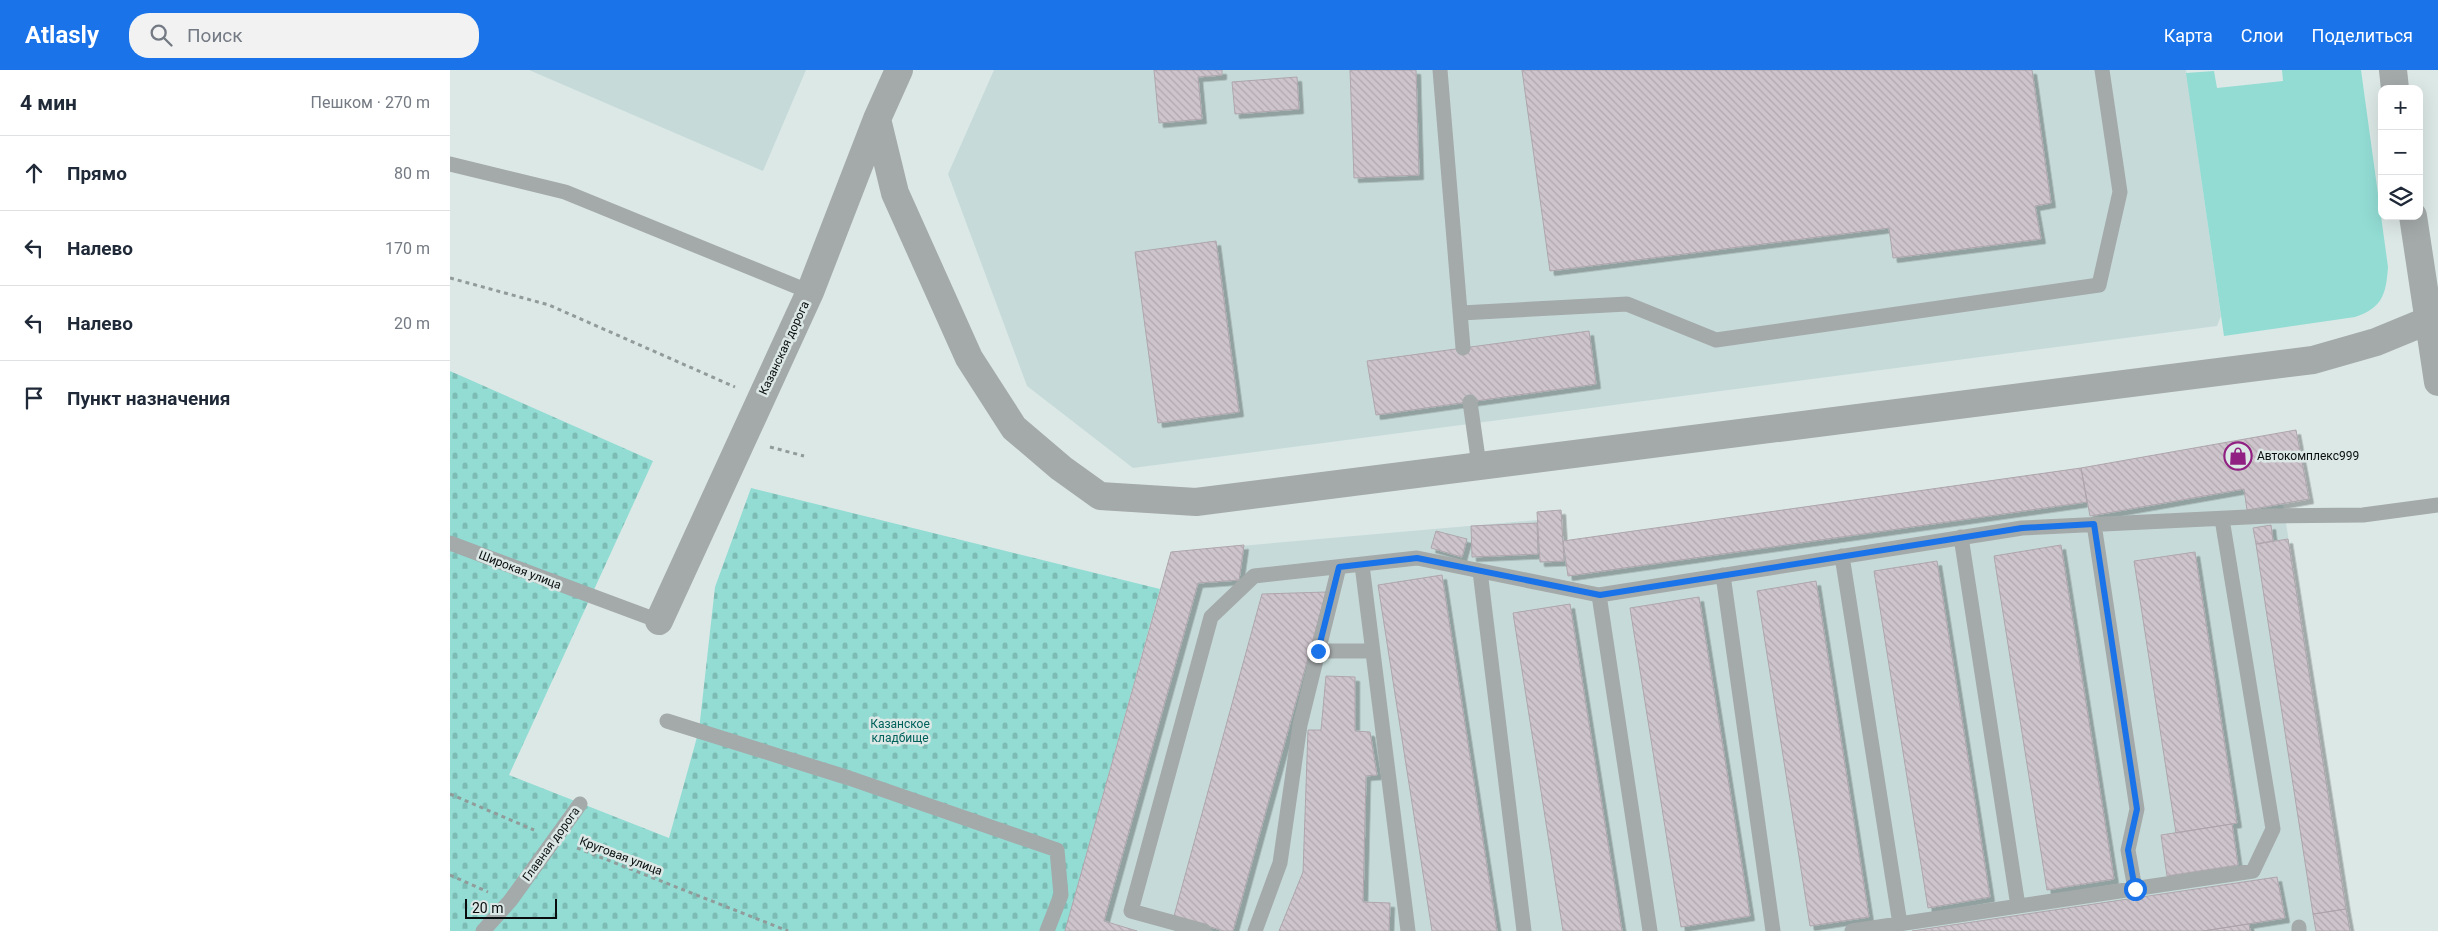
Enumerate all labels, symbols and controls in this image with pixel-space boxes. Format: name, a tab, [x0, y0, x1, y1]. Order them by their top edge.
search box	[129, 13, 479, 58]
text: Atlasly	[25, 21, 99, 49]
icon: search	[147, 21, 175, 49]
text: Поиск	[187, 24, 243, 47]
text: Карта	[2164, 25, 2213, 46]
text: Слои	[2241, 25, 2284, 46]
text: Поделиться	[2312, 25, 2413, 46]
map controls	[2378, 85, 2423, 220]
button: +	[2378, 85, 2423, 130]
text: 4 мин	[20, 91, 77, 115]
text: Пешком · 270 m	[311, 93, 430, 112]
button: −	[2378, 130, 2423, 175]
icon: ahead	[20, 159, 48, 187]
text: Прямо	[67, 162, 127, 185]
text: 80 m	[394, 164, 430, 183]
button: layers	[2378, 175, 2423, 220]
icon: left	[20, 234, 48, 262]
text: Налево	[67, 237, 133, 260]
text: 170 m	[385, 239, 430, 258]
street label: Казанская дорога	[756, 299, 812, 397]
icon: left	[20, 309, 48, 337]
text: Налево	[67, 312, 133, 335]
text: 20 m	[394, 314, 430, 333]
icon: arrive	[20, 384, 48, 412]
text: Пункт назначения	[67, 387, 230, 410]
shop icon: Автокомплекс999	[2223, 441, 2253, 471]
place label: Автокомплекс999	[2257, 449, 2359, 463]
street label: Широкая улица	[477, 548, 563, 592]
route end	[1307, 640, 1330, 663]
park label: Казанское кладбище	[870, 717, 930, 745]
street label: Главная дорога	[520, 804, 582, 884]
street label: Круговая улица	[578, 834, 664, 878]
route start	[2124, 878, 2147, 901]
scale bar	[465, 896, 558, 919]
text: 20 m	[472, 900, 504, 916]

